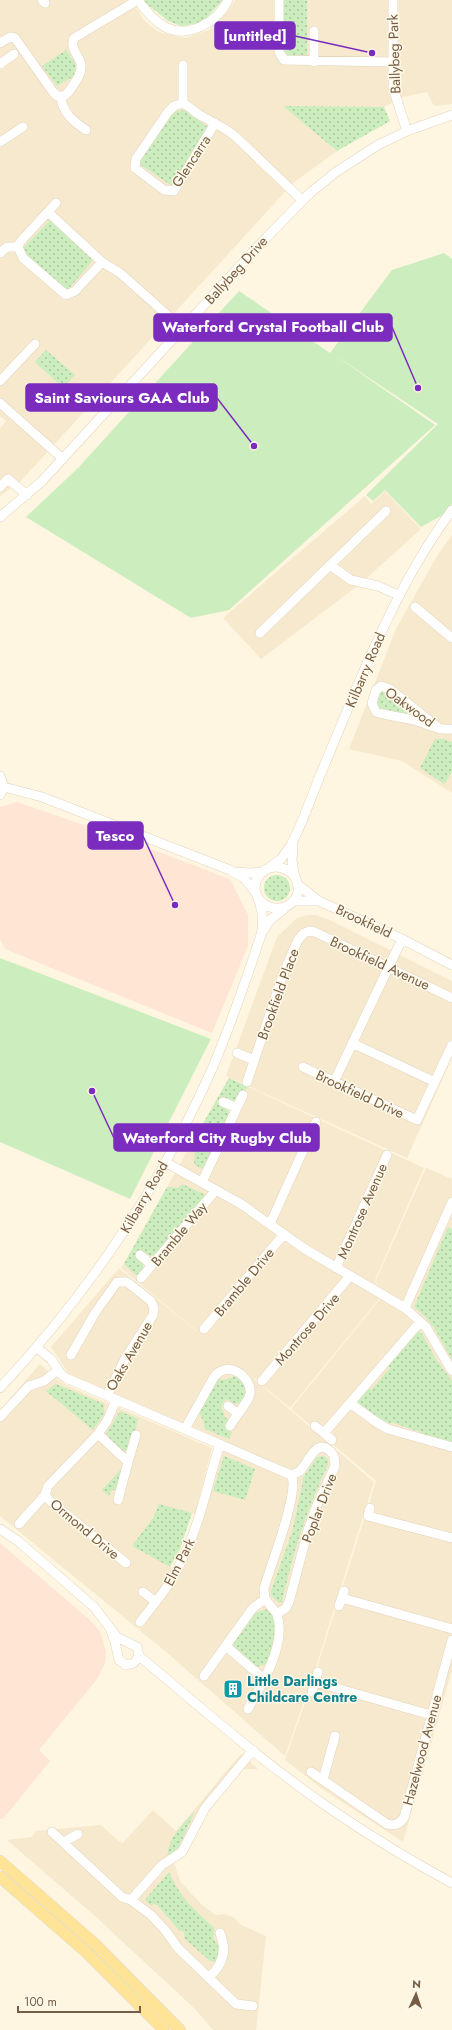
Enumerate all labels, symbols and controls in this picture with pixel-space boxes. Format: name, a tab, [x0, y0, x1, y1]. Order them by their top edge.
street label: Ballybeg Park	[383, 13, 405, 94]
callout: [untitled]	[215, 22, 295, 49]
text: [untitled]	[223, 25, 287, 47]
street label: Glencarra	[167, 131, 215, 191]
street label: Ballybeg Drive	[200, 231, 272, 309]
callout: Waterford Crystal Football Club	[154, 314, 392, 341]
text: Waterford Crystal Football Club	[162, 316, 384, 338]
callout: Saint Saviours GAA Club	[26, 384, 217, 411]
text: Saint Saviours GAA Club	[34, 387, 210, 409]
street label: Kilbarry Road	[340, 629, 390, 711]
street label: Oakwood	[381, 682, 439, 732]
callout: Tesco	[88, 822, 143, 849]
text: Tesco	[96, 825, 134, 847]
street label: Brookfield	[333, 899, 395, 943]
street label: Brookfield Avenue	[327, 931, 433, 995]
street label: Brookfield Place	[252, 946, 304, 1042]
street label: Brookfield Drive	[313, 1065, 407, 1123]
callout: Waterford City Rugby Club	[114, 1124, 319, 1151]
text: Waterford City Rugby Club	[122, 1127, 312, 1149]
street label: Kilbarry Road	[115, 1157, 173, 1237]
street label: Montrose Avenue	[332, 1160, 392, 1262]
street label: Bramble Way	[146, 1197, 212, 1270]
street label: Bramble Drive	[209, 1243, 279, 1321]
street label: Montrose Drive	[270, 1288, 344, 1370]
street label: Oaks Avenue	[101, 1317, 157, 1395]
street label: Poplar Drive	[297, 1470, 341, 1546]
street label: Ormond Drive	[46, 1494, 124, 1564]
street label: Elm Park	[159, 1534, 200, 1589]
place label: Little Darlings Childcare Centre	[247, 1671, 357, 1707]
building icon: Little Darlings Childcare Centre	[222, 1678, 244, 1700]
street label: Hazelwood Avenue	[398, 1692, 446, 1808]
north arrow	[396, 1974, 436, 2014]
text: N	[412, 1976, 421, 1992]
scale bar	[18, 1988, 140, 2014]
text: 100 m	[24, 1993, 57, 2011]

